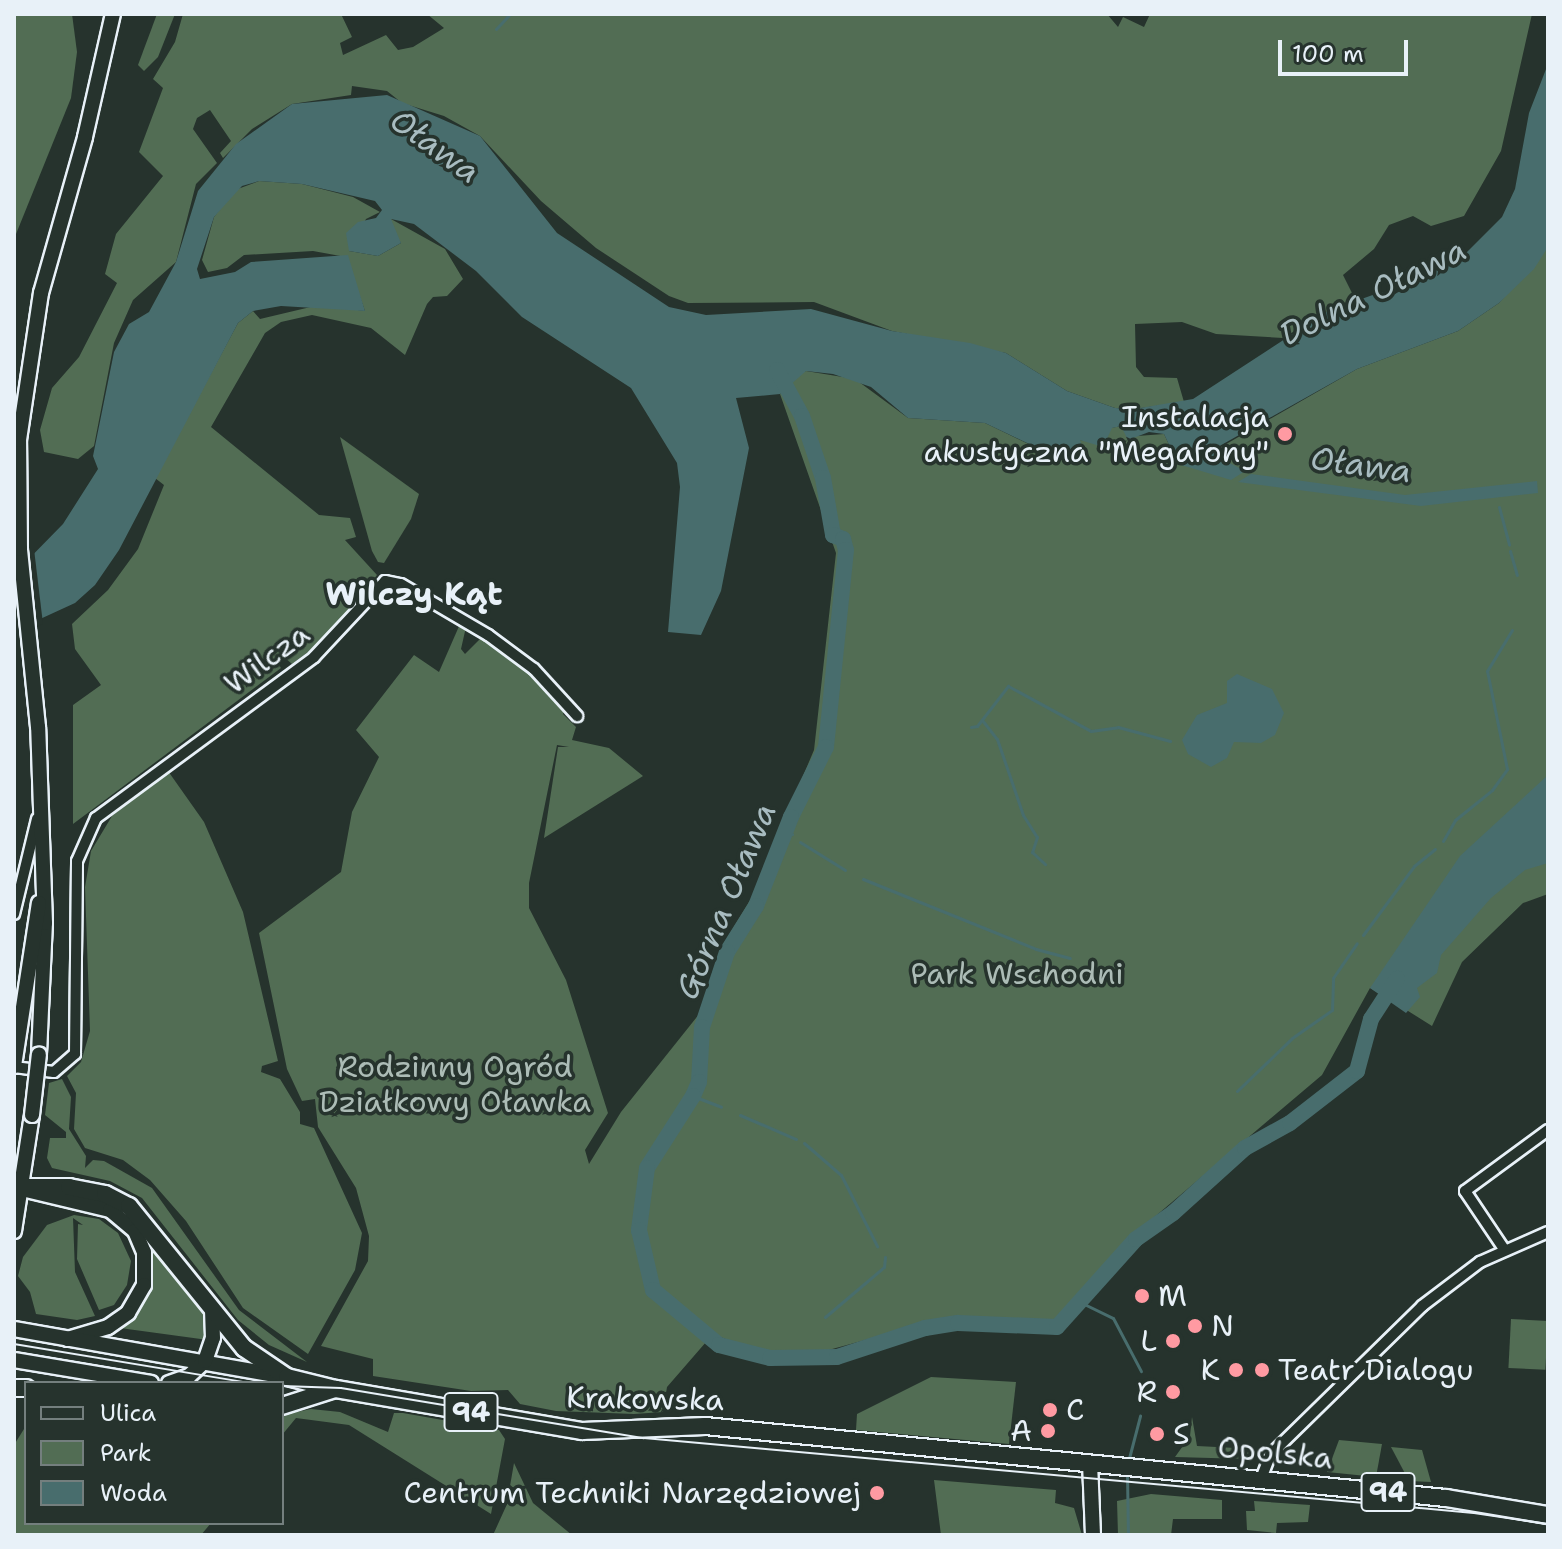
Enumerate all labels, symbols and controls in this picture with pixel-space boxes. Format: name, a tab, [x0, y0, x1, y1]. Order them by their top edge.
scale bar	[1282, 24, 1412, 74]
text: 100 m	[1292, 38, 1364, 70]
water label: Oława	[383, 101, 487, 191]
water label: Dolna Oława	[1274, 230, 1472, 354]
place label: Instalacja akustyczna "Megafony"	[924, 399, 1269, 470]
marker: Instalacja akustyczna "Megafony"	[1276, 425, 1294, 443]
water label: Oława	[1308, 439, 1414, 491]
district label: Wilczy Kąt	[325, 575, 503, 613]
street label: Wilcza	[217, 616, 317, 702]
water label: Górna Oława	[667, 797, 785, 1005]
park label: Park Wschodni	[910, 956, 1124, 992]
park label: Rodzinny Ogród Działkowy Oławka	[319, 1049, 591, 1120]
place label: M	[1158, 1278, 1187, 1314]
marker: M	[1133, 1287, 1151, 1305]
place label: N	[1211, 1308, 1234, 1344]
marker: N	[1186, 1317, 1204, 1335]
place label: L	[1140, 1323, 1157, 1359]
marker: L	[1164, 1332, 1182, 1350]
place label: K	[1201, 1352, 1220, 1388]
place label: Teatr Dialogu	[1278, 1352, 1474, 1388]
marker: K	[1227, 1361, 1245, 1379]
marker: Teatr Dialogu	[1253, 1361, 1271, 1379]
place label: R	[1136, 1374, 1157, 1410]
street label: Krakowska	[566, 1380, 724, 1418]
legend	[24, 1381, 284, 1525]
marker: R	[1164, 1383, 1182, 1401]
road number: 94	[443, 1388, 499, 1436]
place label: C	[1066, 1392, 1084, 1428]
text: Ulica	[100, 1397, 156, 1429]
marker: C	[1041, 1401, 1059, 1419]
place label: A	[1010, 1413, 1032, 1449]
place label: S	[1173, 1416, 1190, 1452]
marker: A	[1039, 1422, 1057, 1440]
marker: S	[1148, 1425, 1166, 1443]
street label: Opolska	[1216, 1429, 1334, 1477]
text: Park	[100, 1437, 152, 1469]
road number: 94	[1360, 1468, 1416, 1516]
place label: Centrum Techniki Narzędziowej	[403, 1475, 861, 1511]
text: Woda	[100, 1477, 167, 1509]
marker: Centrum Techniki Narzędziowej	[868, 1484, 886, 1502]

